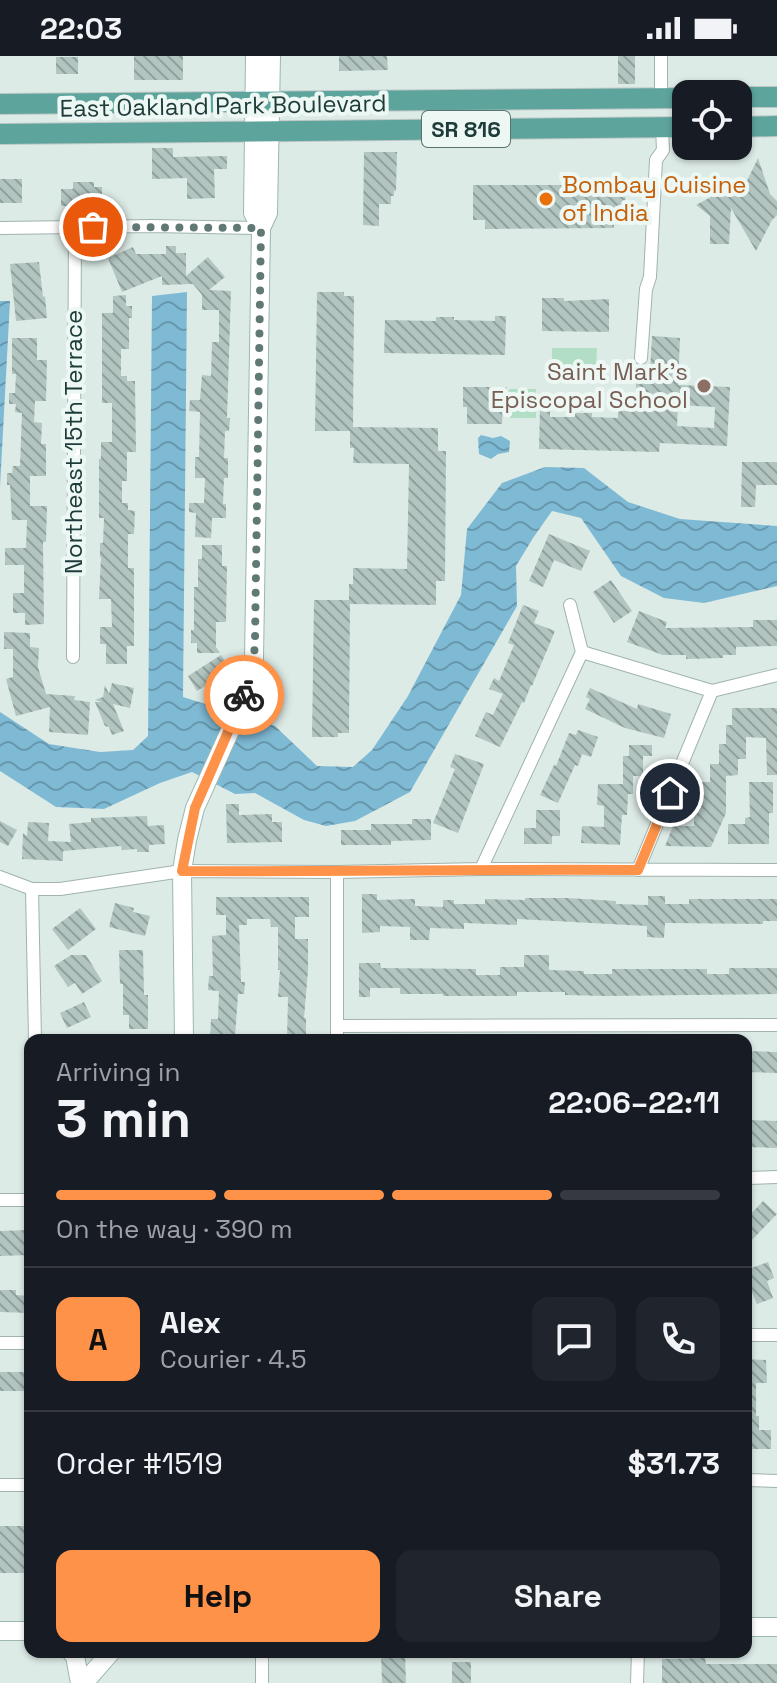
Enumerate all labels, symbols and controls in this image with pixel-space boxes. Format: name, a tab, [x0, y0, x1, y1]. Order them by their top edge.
text: 22:03	[40, 9, 122, 48]
map controls	[672, 80, 752, 160]
button: locate	[672, 80, 752, 160]
street label: East Oakland Park Boulevard	[59, 87, 387, 124]
road number: SR 816	[422, 111, 510, 147]
place label: Bombay Cuisine of India	[562, 169, 747, 228]
marker: Bombay Cuisine of India	[537, 190, 555, 208]
pin	[59, 193, 127, 261]
icon: bag	[71, 205, 115, 249]
street label: Northeast 15th Terrace	[58, 310, 89, 574]
place label: Saint Mark's Episcopal School	[491, 356, 688, 415]
marker: Saint Mark's Episcopal School	[695, 377, 713, 395]
courier	[204, 655, 284, 735]
icon: bike	[222, 673, 266, 717]
pin	[636, 759, 704, 827]
icon: home	[648, 771, 692, 815]
text: Arriving in	[56, 1055, 180, 1089]
text: 22:06–22:11	[548, 1083, 720, 1122]
text: 3 min	[56, 1086, 191, 1152]
text: On the way · 390 m	[56, 1212, 293, 1246]
button: chat	[532, 1297, 616, 1381]
button: phone	[636, 1297, 720, 1381]
text: Alex	[160, 1303, 221, 1342]
text: A	[88, 1320, 108, 1359]
text: Courier · 4.5	[160, 1342, 307, 1376]
text: Order #1519	[56, 1444, 223, 1483]
text: $31.73	[628, 1444, 720, 1483]
button: Help	[56, 1550, 380, 1642]
button: Share	[396, 1550, 720, 1642]

